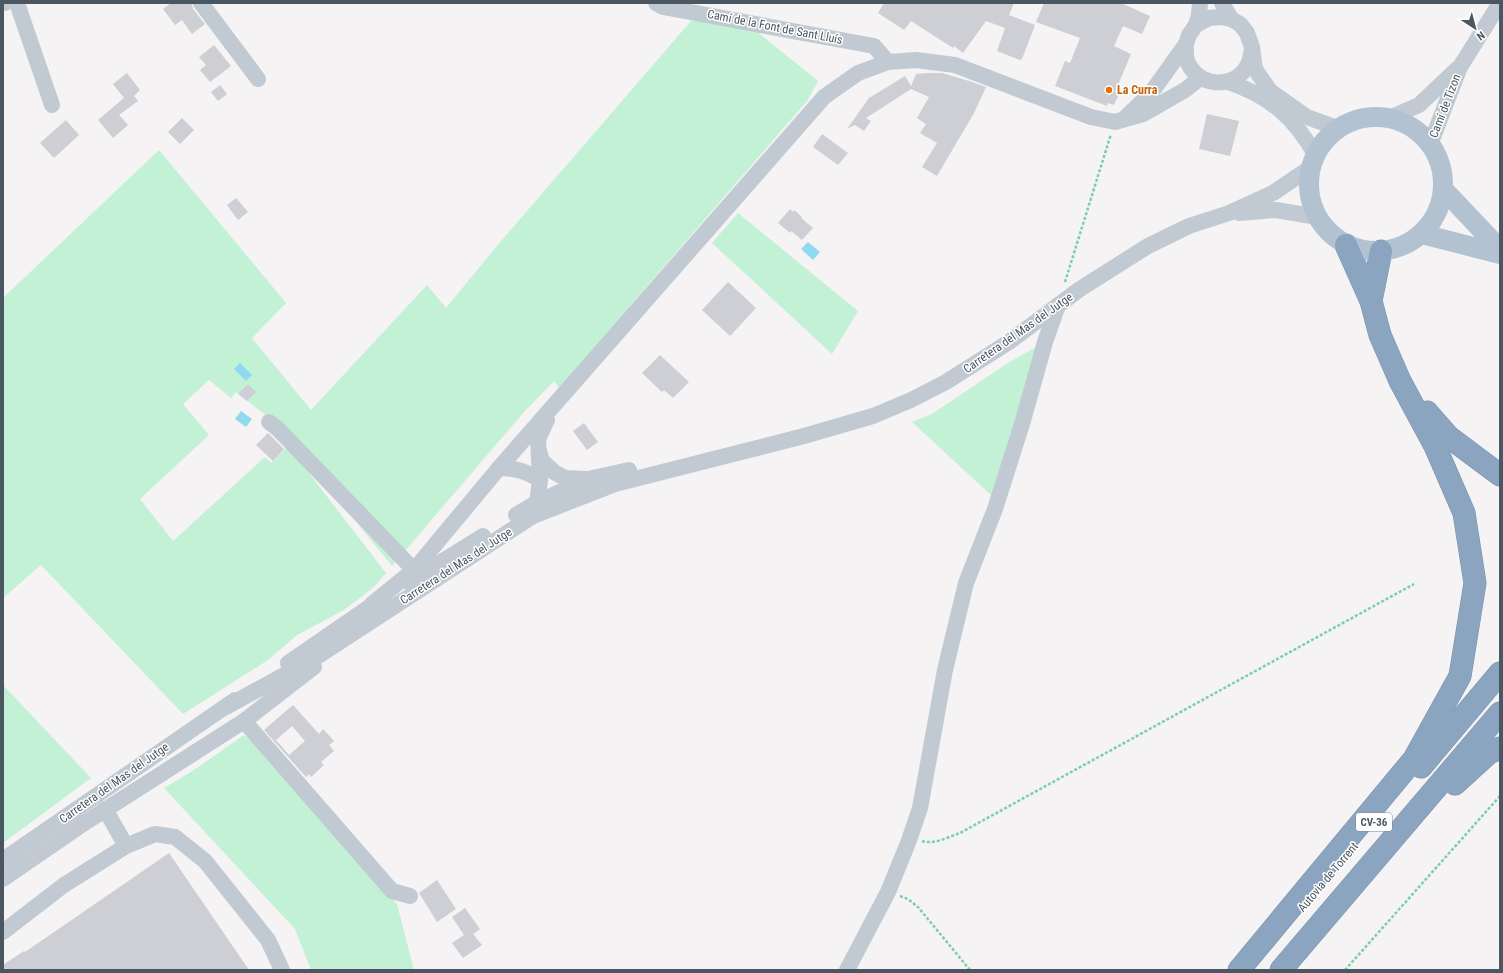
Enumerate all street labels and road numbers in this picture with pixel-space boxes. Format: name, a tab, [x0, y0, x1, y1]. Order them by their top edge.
street label: Camí de la Font de Sant Lluís	[706, 7, 844, 47]
street label: Camí de Tizon	[1426, 72, 1464, 140]
street label: Carretera del Mas del Jutge	[961, 290, 1076, 376]
street label: Carretera del Mas del Jutge	[398, 524, 515, 607]
street label: Carretera del Mas del Jutge	[57, 740, 172, 826]
road number: CV-36	[1356, 813, 1392, 831]
street label: Autovia de Torrent	[1295, 839, 1361, 915]

